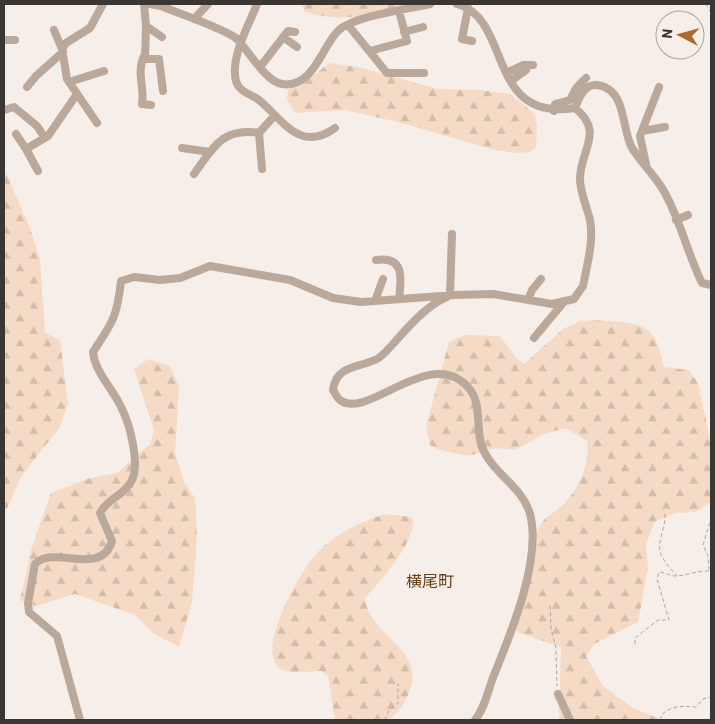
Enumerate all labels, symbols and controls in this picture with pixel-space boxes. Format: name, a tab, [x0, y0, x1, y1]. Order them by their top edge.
north arrow	[655, 10, 705, 60]
text: N	[658, 28, 676, 39]
district label: 横尾町	[406, 571, 454, 590]

